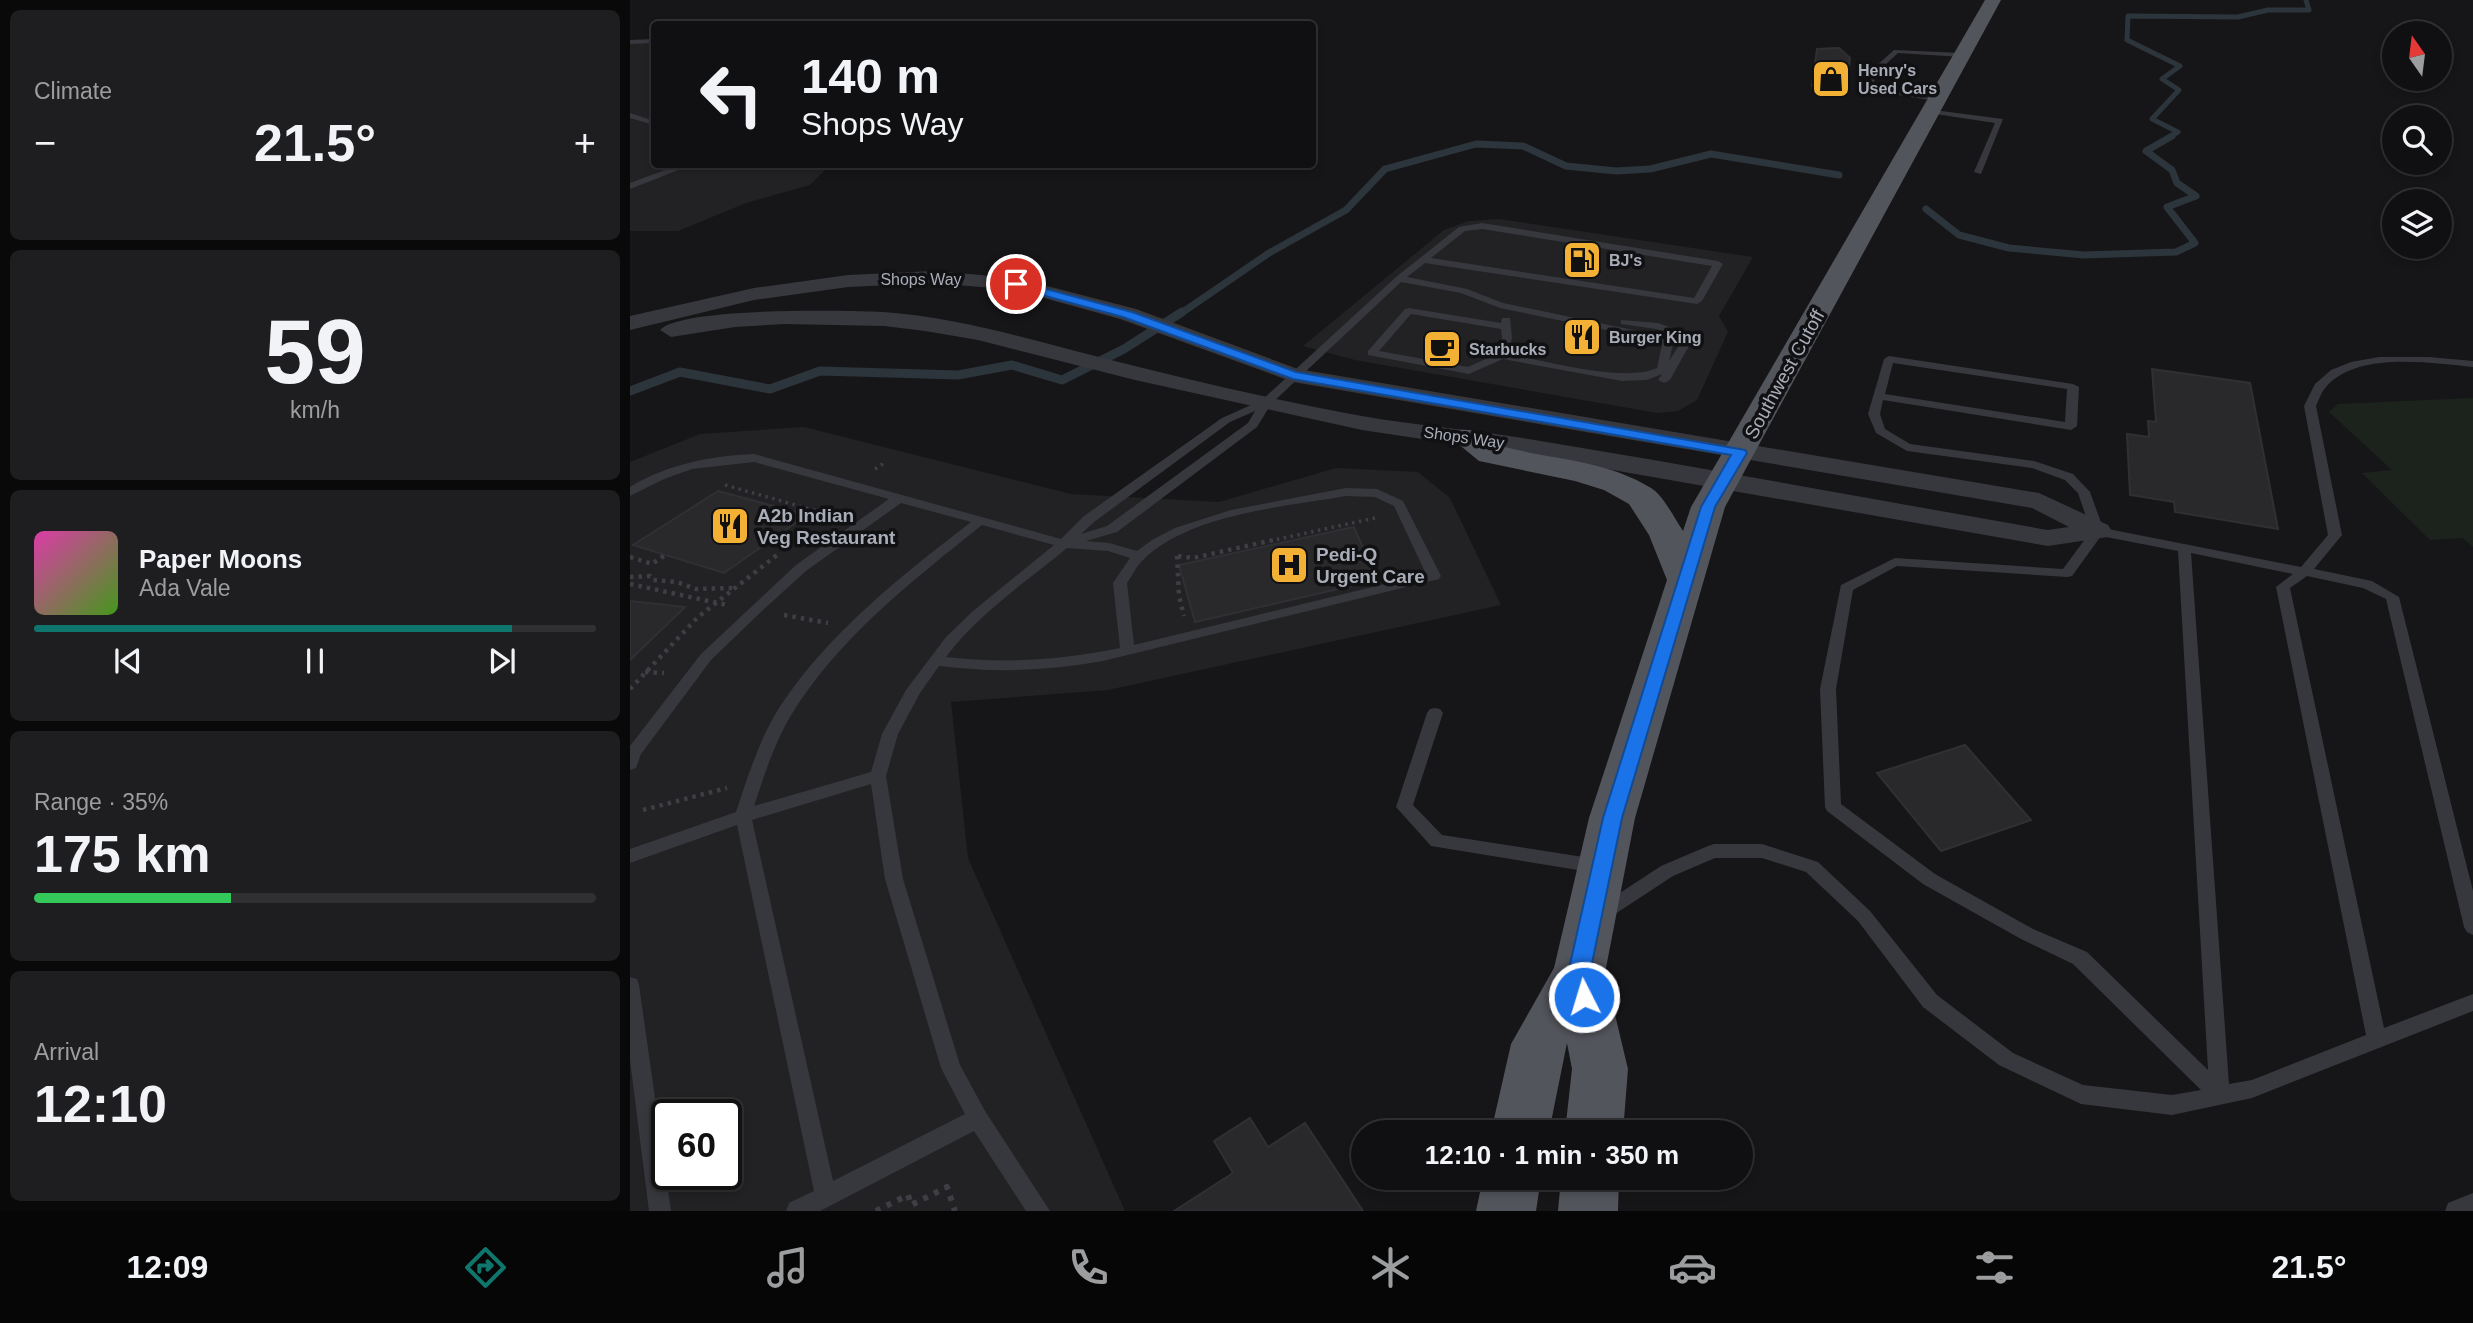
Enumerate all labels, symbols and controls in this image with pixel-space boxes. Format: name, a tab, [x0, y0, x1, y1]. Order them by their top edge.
north arrow	[2382, 21, 2452, 91]
map controls	[2382, 21, 2452, 259]
icon: left	[686, 49, 777, 140]
text: 140 m	[801, 49, 940, 103]
shop icon: Henry's Used Cars	[1810, 58, 1852, 100]
place label: Henry's Used Cars	[1858, 62, 1937, 97]
text: Climate	[34, 78, 112, 104]
button: search	[2382, 105, 2452, 175]
text: Shops Way	[801, 106, 963, 142]
text: 21.5°	[254, 114, 376, 172]
text: −	[34, 122, 56, 164]
text: +	[574, 122, 596, 164]
button: layers	[2382, 189, 2452, 259]
fuel station icon: BJ's	[1561, 239, 1603, 281]
place label: BJ's	[1609, 252, 1642, 269]
pin	[986, 254, 1046, 314]
icon: arrive	[997, 265, 1035, 303]
street label: Shops Way	[880, 271, 962, 288]
text: 59	[264, 301, 366, 402]
street label: Southwest Cutoff	[1740, 305, 1829, 442]
restaurant icon: Burger King	[1561, 316, 1603, 358]
cafe icon: Starbucks	[1421, 328, 1463, 370]
place label: Burger King	[1609, 329, 1701, 346]
place label: Starbucks	[1469, 341, 1546, 358]
text: km/h	[290, 397, 340, 423]
street label: Shops Way	[1423, 423, 1505, 452]
restaurant icon: A2b Indian Veg Restaurant	[709, 505, 751, 547]
place label: A2b Indian Veg Restaurant	[757, 505, 896, 548]
text: Paper Moons	[139, 544, 302, 574]
hospital icon: Pedi-Q Urgent Care	[1268, 544, 1310, 586]
place label: Pedi-Q Urgent Care	[1316, 544, 1425, 587]
text: Ada Vale	[139, 575, 231, 601]
icon: previous	[109, 642, 147, 680]
icon: pause	[296, 642, 334, 680]
icon: next	[483, 642, 521, 680]
text: Range · 35%	[34, 789, 168, 815]
text: 175 km	[34, 825, 210, 883]
position arrow	[1547, 960, 1621, 1034]
text: Arrival	[34, 1039, 99, 1065]
text: 12:10	[34, 1075, 167, 1133]
speed limit sign: 60	[651, 1099, 742, 1190]
text: 12:10 · 1 min · 350 m	[1425, 1140, 1679, 1170]
icon: directions	[461, 1243, 510, 1292]
icon: music	[763, 1243, 812, 1292]
icon: phone	[1064, 1243, 1113, 1292]
icon: climate	[1366, 1243, 1415, 1292]
icon: car	[1668, 1243, 1717, 1292]
icon: filters	[1970, 1243, 2019, 1292]
text: 12:09	[126, 1249, 208, 1285]
text: 21.5°	[2271, 1249, 2347, 1285]

